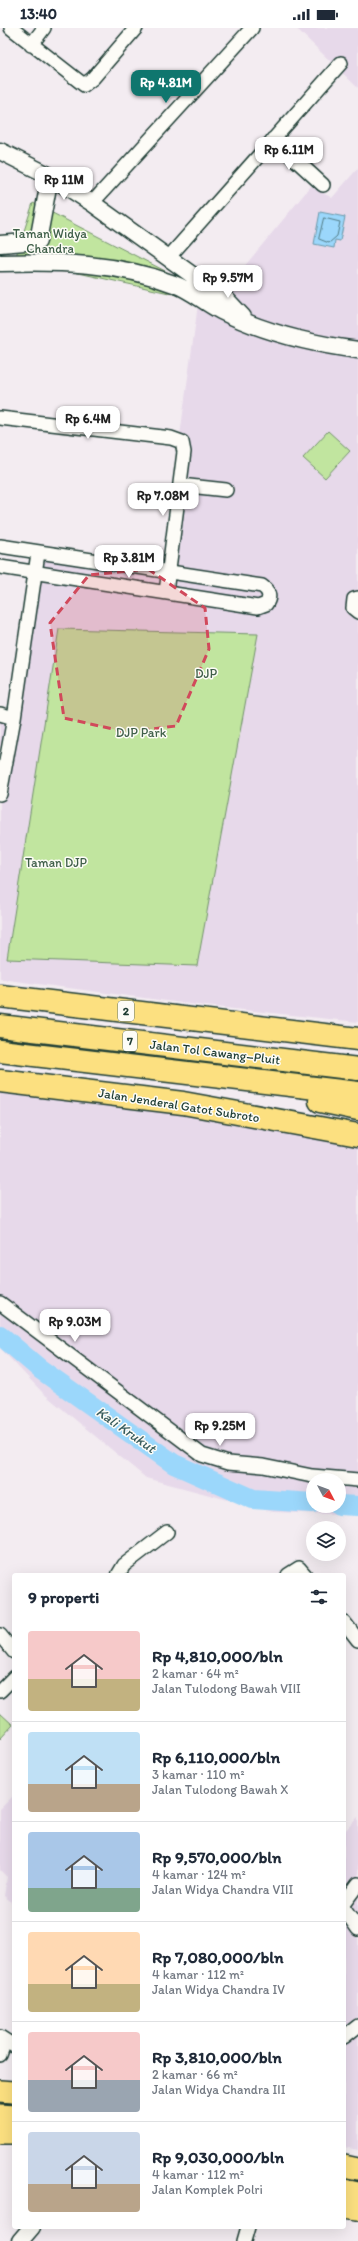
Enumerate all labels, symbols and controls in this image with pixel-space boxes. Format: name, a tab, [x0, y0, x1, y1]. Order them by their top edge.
text: 13:40	[20, 5, 57, 23]
pin: Rp 4.81M	[125, 70, 207, 104]
text: Rp 4.81M	[140, 75, 192, 90]
pin: Rp 6.11M	[248, 137, 330, 171]
text: Rp 6.11M	[264, 142, 314, 157]
pin: Rp 11M	[31, 167, 97, 201]
text: Rp 11M	[44, 172, 84, 187]
park label: Taman Widya Chandra	[13, 226, 87, 256]
pin: Rp 9.57M	[187, 265, 269, 299]
text: Rp 9.57M	[202, 270, 254, 285]
pin: Rp 6.4M	[51, 406, 125, 440]
text: Rp 6.4M	[65, 411, 111, 426]
pin: Rp 7.08M	[122, 483, 204, 517]
text: Rp 7.08M	[137, 488, 189, 503]
pin: Rp 3.81M	[88, 545, 170, 579]
text: Rp 3.81M	[103, 550, 155, 565]
park label: DJP	[195, 666, 217, 681]
park label: DJP Park	[116, 725, 167, 740]
park label: Taman DJP	[25, 855, 88, 870]
road number: 2	[118, 1001, 134, 1021]
road number: 7	[123, 1031, 137, 1051]
street label: Jalan Tol Cawang–Pluit	[149, 1037, 281, 1067]
street label: Jalan Jenderal Gatot Subroto	[97, 1085, 261, 1125]
pin: Rp 9.03M	[34, 1309, 116, 1343]
text: Rp 9.03M	[49, 1314, 101, 1329]
water label: Kali Krukut	[93, 1403, 161, 1458]
pin: Rp 9.25M	[179, 1413, 261, 1447]
text: Rp 9.25M	[194, 1418, 246, 1433]
north arrow	[306, 1473, 346, 1513]
map controls	[306, 1473, 346, 1561]
button: layers	[306, 1521, 346, 1561]
icon: filters	[308, 1586, 330, 1608]
text: 9 properti	[28, 1587, 99, 1607]
text: Rp 4,810,000/bln	[152, 1646, 283, 1666]
icon: home	[60, 1647, 108, 1695]
text: 2 kamar · 64 m²	[152, 1666, 239, 1681]
text: Jalan Tulodong Bawah VIII	[152, 1681, 301, 1696]
text: Rp 6,110,000/bln	[152, 1747, 280, 1767]
icon: home	[60, 1748, 108, 1796]
text: 3 kamar · 110 m²	[152, 1767, 244, 1782]
text: Jalan Tulodong Bawah X	[152, 1782, 288, 1797]
text: Rp 9,570,000/bln	[152, 1847, 282, 1867]
icon: home	[60, 1848, 108, 1896]
text: 4 kamar · 124 m²	[152, 1867, 246, 1882]
text: Jalan Widya Chandra VIII	[152, 1882, 293, 1897]
text: Rp 7,080,000/bln	[152, 1947, 284, 1967]
icon: home	[60, 1948, 108, 1996]
text: 4 kamar · 112 m²	[152, 1967, 244, 1982]
text: Jalan Widya Chandra IV	[152, 1982, 285, 1997]
text: Rp 3,810,000/bln	[152, 2047, 282, 2067]
icon: home	[60, 2048, 108, 2096]
text: 2 kamar · 66 m²	[152, 2067, 238, 2082]
text: Jalan Widya Chandra III	[152, 2082, 286, 2097]
text: Rp 9,030,000/bln	[152, 2147, 284, 2167]
icon: home	[60, 2148, 108, 2196]
text: 4 kamar · 112 m²	[152, 2167, 244, 2182]
text: Jalan Komplek Polri	[152, 2182, 263, 2197]

